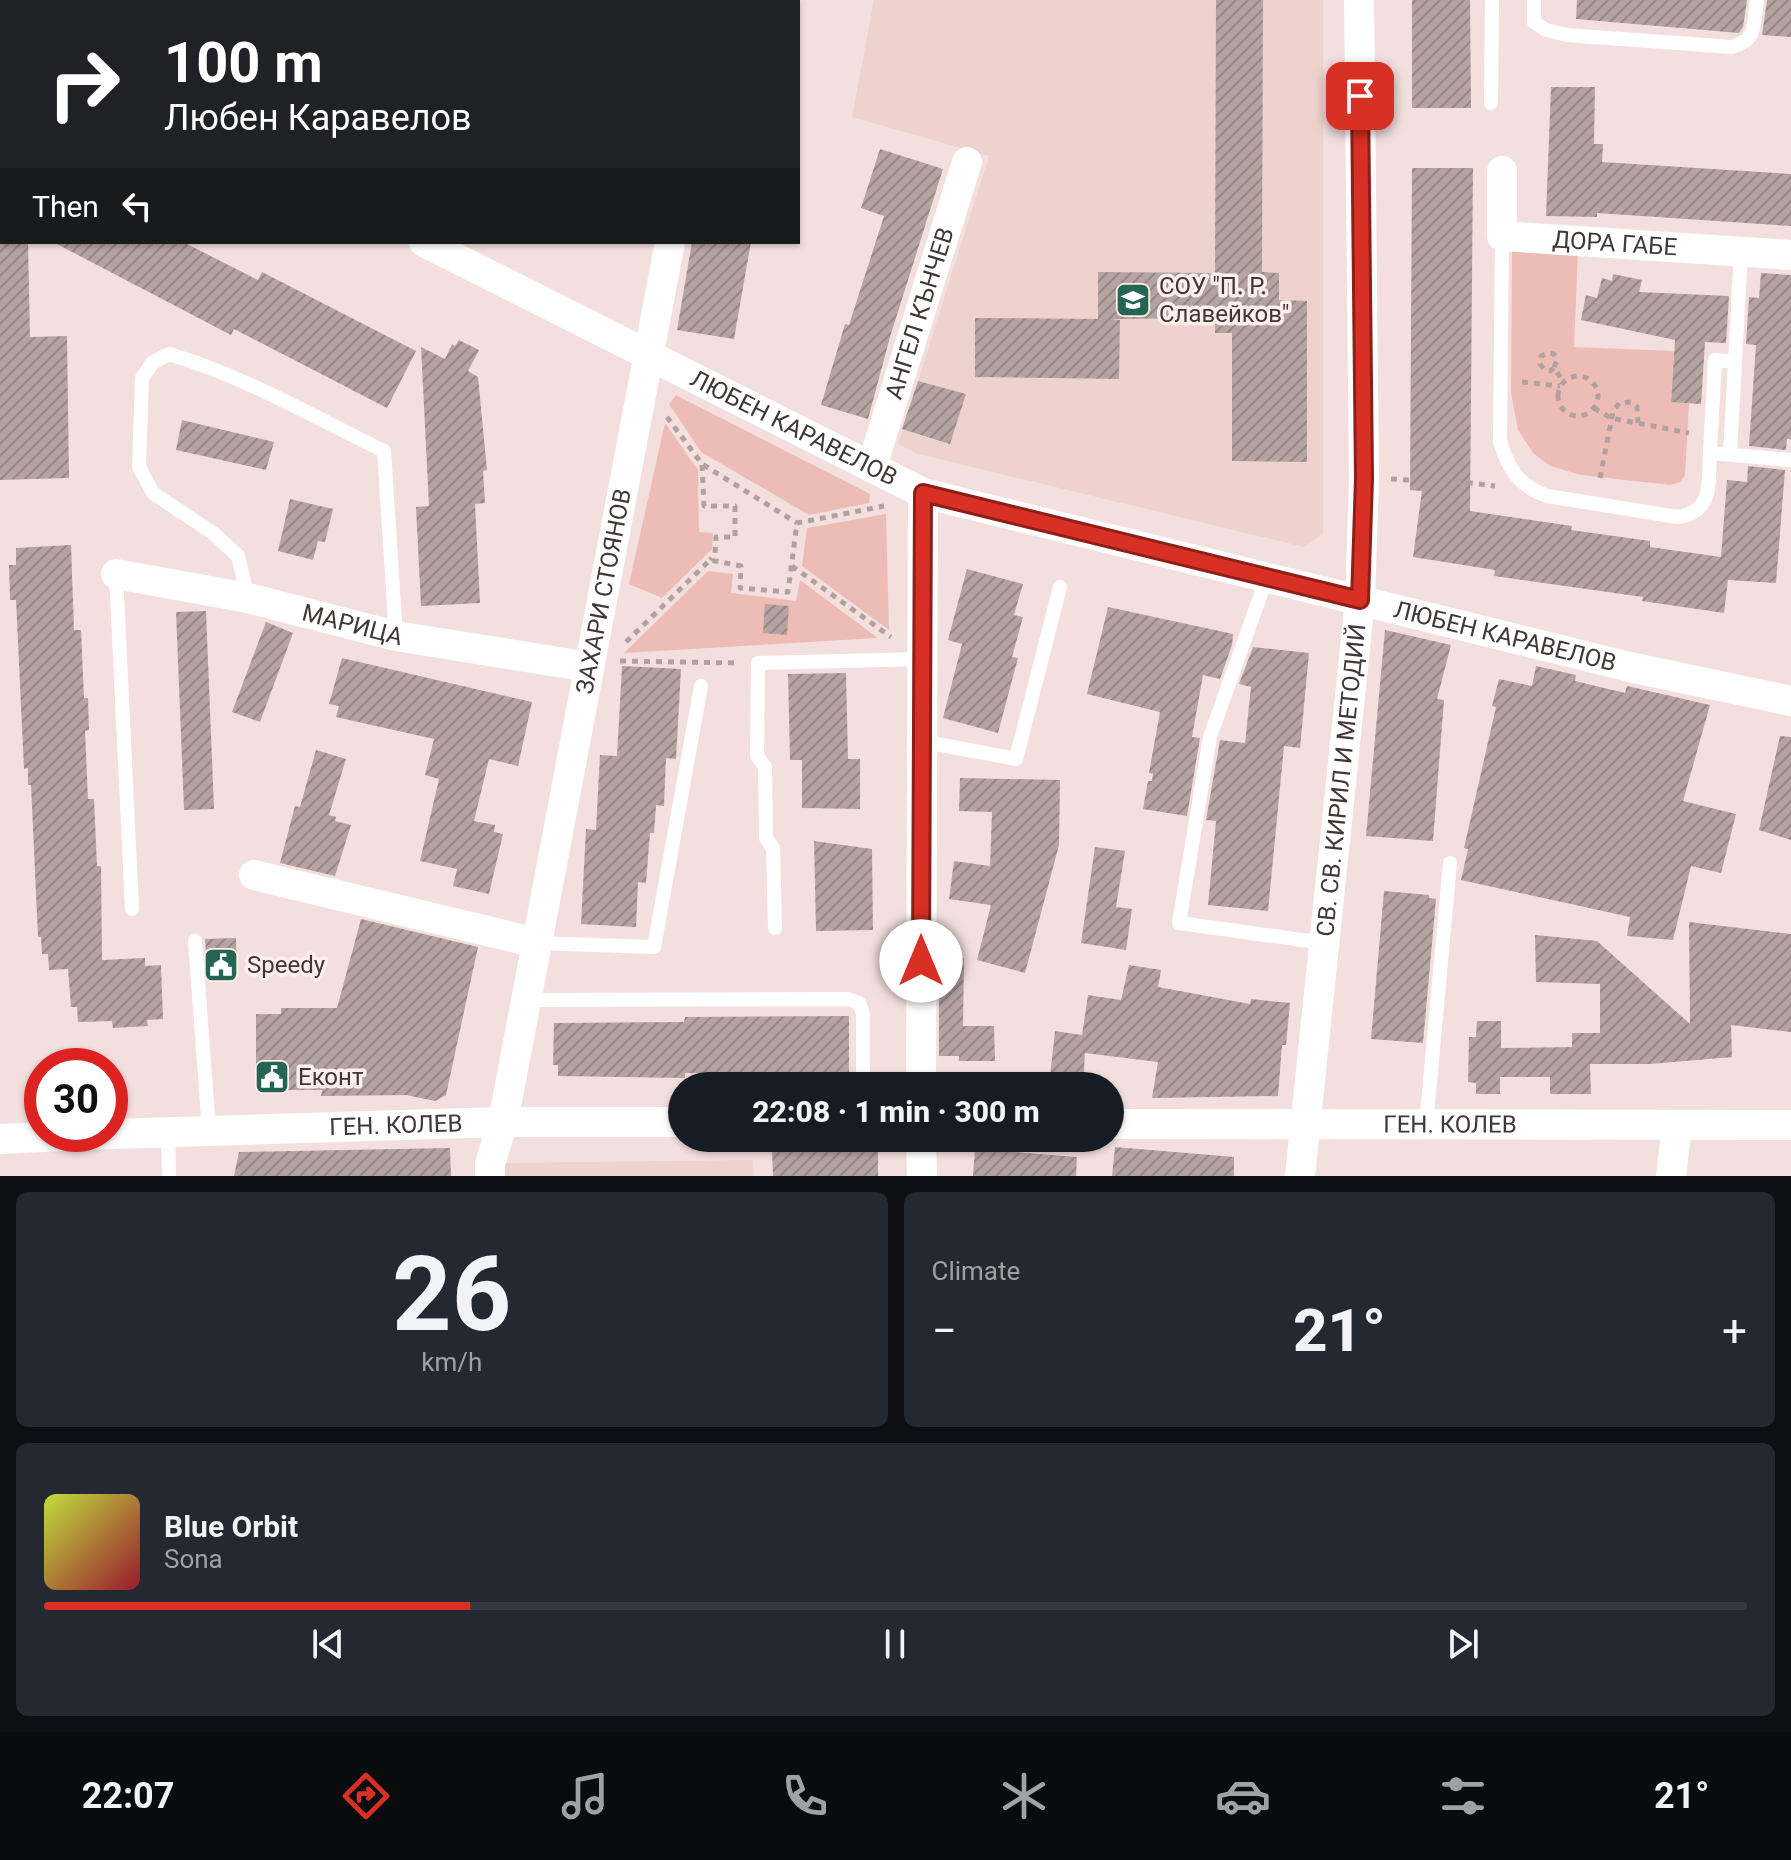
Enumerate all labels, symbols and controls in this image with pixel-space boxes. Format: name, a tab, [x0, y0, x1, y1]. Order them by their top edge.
text: 100 m	[164, 30, 323, 96]
icon: right	[32, 32, 136, 136]
pin	[1326, 62, 1394, 130]
icon: arrive	[1338, 74, 1382, 118]
text: Любен Каравелов	[164, 97, 472, 139]
icon: left	[115, 184, 159, 228]
text: Then	[32, 189, 99, 224]
street label: АНГЕЛ КЪНЧЕВ	[880, 224, 960, 403]
street label: ДОРА ГАБЕ	[1552, 225, 1678, 261]
place label: СОУ "П. Р. Славейков"	[1159, 272, 1290, 328]
school or university icon: СОУ "П. Р. Славейков"	[1114, 281, 1152, 319]
street label: ЛЮБЕН КАРАВЕЛОВ	[686, 364, 902, 492]
street label: ЗАХАРИ СТОЯНОВ	[570, 486, 637, 696]
street label: ЛЮБЕН КАРАВЕЛОВ	[1391, 595, 1619, 677]
street label: МАРИЦА	[299, 599, 406, 651]
street label: СВ. СВ. КИРИЛ И МЕТОДИЙ	[1311, 623, 1371, 938]
position arrow	[879, 919, 963, 1003]
public building icon: Speedy	[202, 946, 240, 984]
place label: Speedy	[247, 951, 326, 979]
speed limit sign: 30	[24, 1048, 128, 1152]
public building icon: Еконт	[253, 1058, 291, 1096]
place label: Еконт	[298, 1063, 364, 1091]
text: 22:08 · 1 min · 300 m	[752, 1094, 1040, 1129]
street label: ГЕН. КОЛЕВ	[329, 1109, 463, 1141]
street label: ГЕН. КОЛЕВ	[1383, 1110, 1517, 1139]
text: 26	[392, 1234, 511, 1355]
text: Climate	[932, 1256, 1020, 1286]
text: 21°	[1293, 1295, 1386, 1366]
text: −	[932, 1305, 957, 1357]
text: +	[1722, 1305, 1747, 1357]
text: km/h	[421, 1347, 482, 1377]
text: Blue Orbit	[164, 1509, 298, 1544]
text: Sona	[164, 1544, 223, 1574]
icon: previous	[306, 1622, 350, 1666]
icon: pause	[873, 1622, 917, 1666]
icon: next	[1441, 1622, 1485, 1666]
icon: directions	[338, 1768, 394, 1824]
icon: music	[557, 1768, 613, 1824]
icon: phone	[777, 1768, 833, 1824]
icon: climate	[996, 1768, 1052, 1824]
icon: car	[1215, 1768, 1271, 1824]
icon: filters	[1435, 1768, 1491, 1824]
text: 22:07	[82, 1775, 174, 1817]
text: 21°	[1654, 1775, 1709, 1817]

